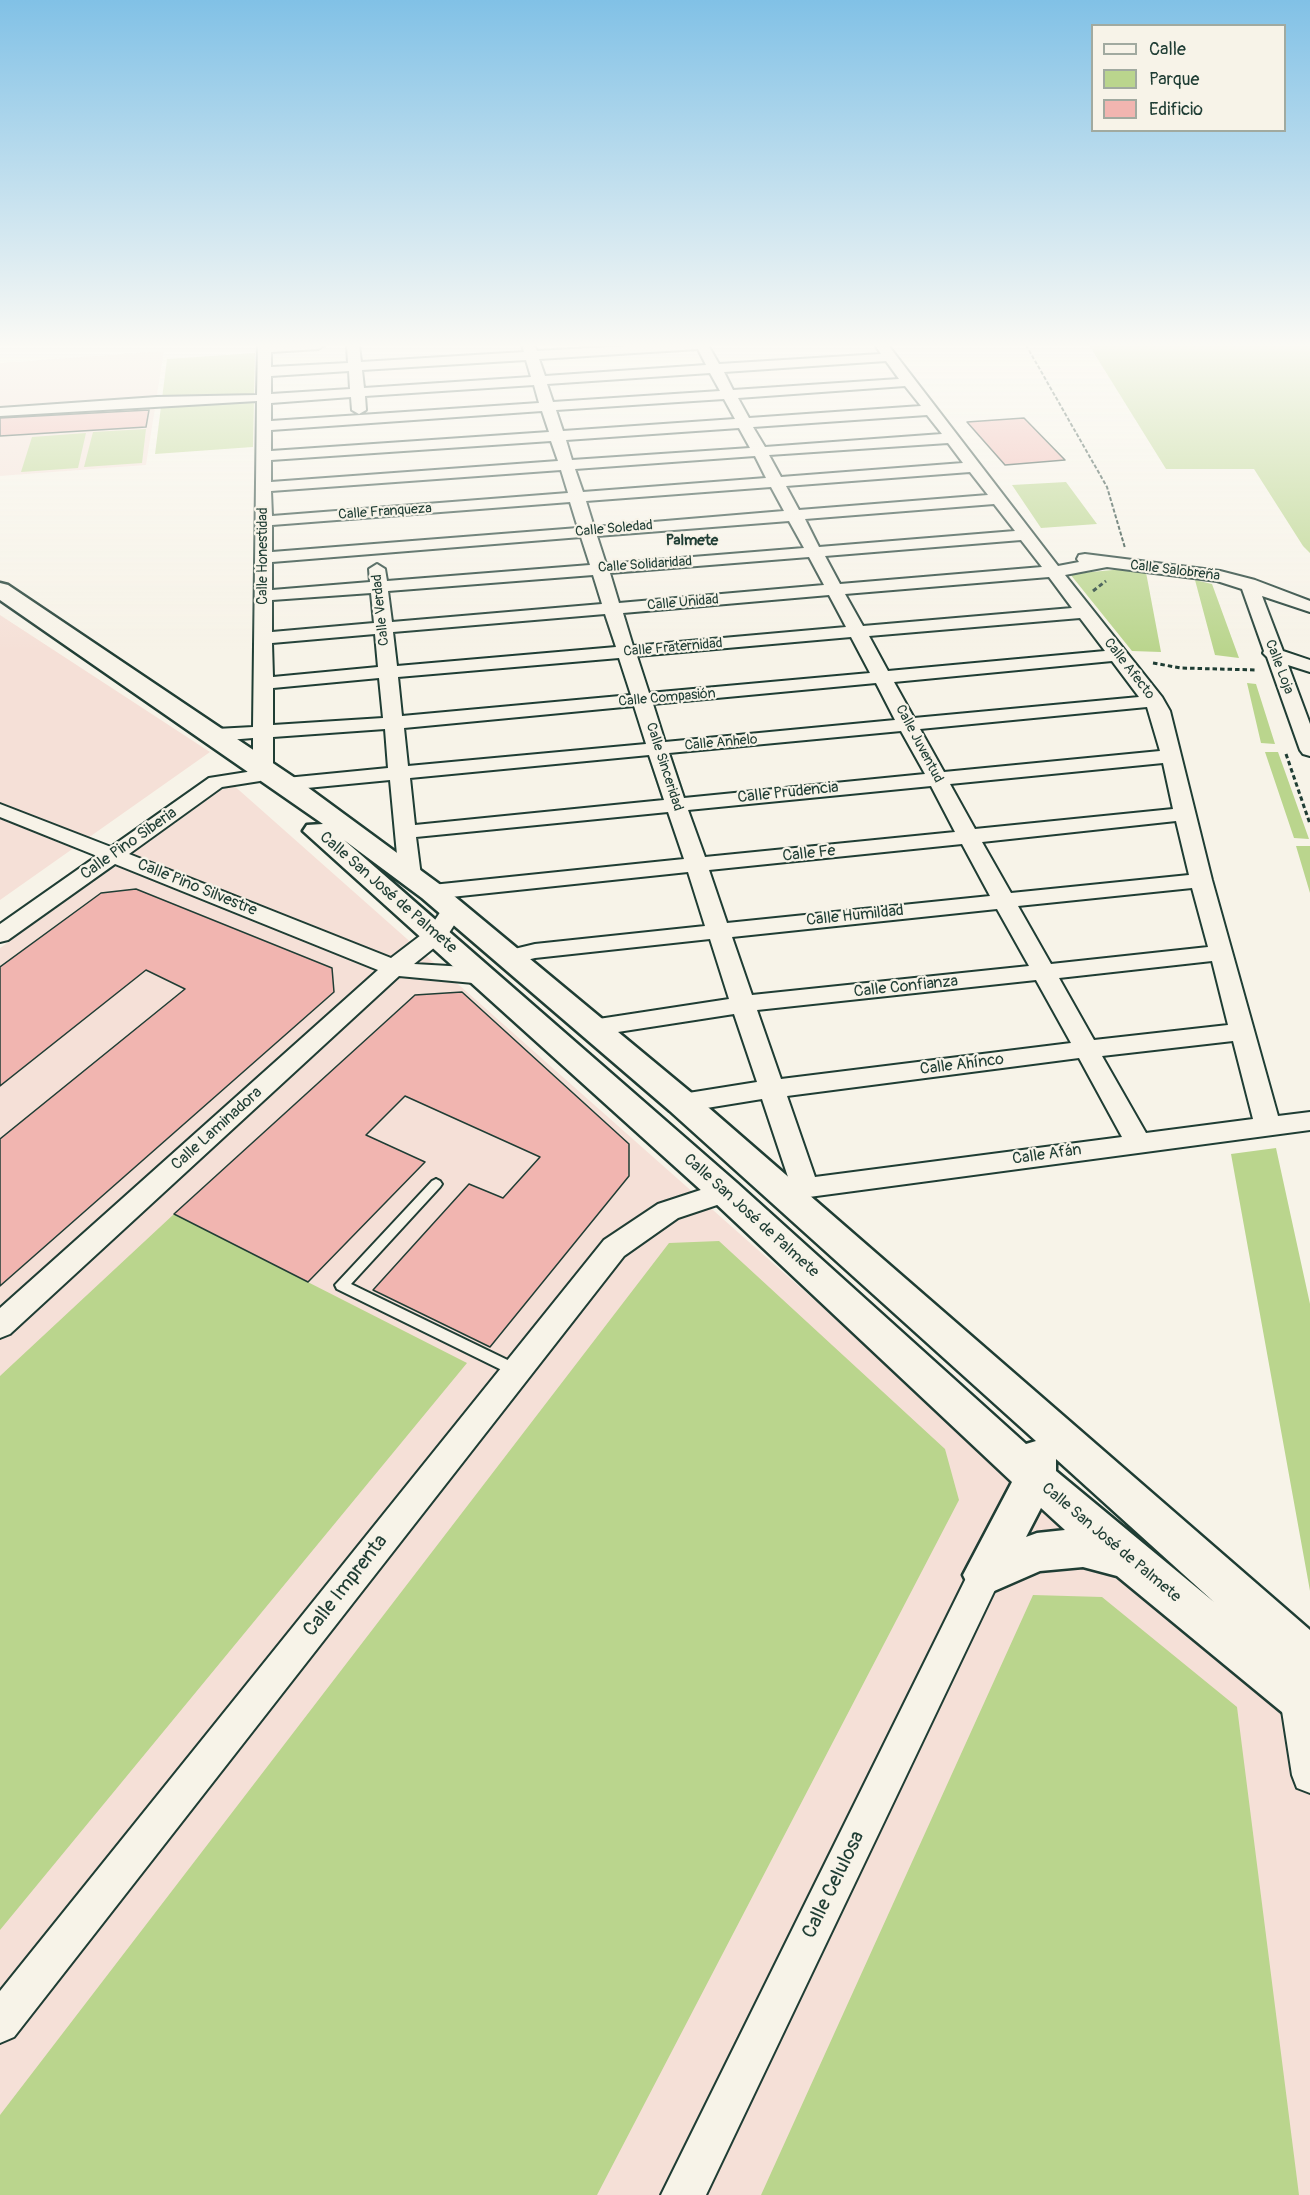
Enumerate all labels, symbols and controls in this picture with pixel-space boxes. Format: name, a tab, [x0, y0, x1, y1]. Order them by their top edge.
legend	[1091, 24, 1286, 132]
text: Calle	[1149, 38, 1186, 61]
text: Parque	[1149, 68, 1199, 91]
text: Edificio	[1149, 98, 1203, 121]
street label: Calle Franqueza	[338, 500, 432, 524]
street label: Calle Honestidad	[255, 507, 271, 605]
street label: Calle Soledad	[574, 517, 654, 541]
district label: Palmete	[666, 532, 718, 550]
street label: Calle Solidaridad	[597, 553, 693, 577]
street label: Calle Salobreña	[1129, 557, 1221, 585]
street label: Calle Verdad	[369, 573, 393, 647]
street label: Calle Unidad	[647, 592, 719, 614]
street label: Calle Fraternidad	[623, 635, 723, 661]
street label: Calle Afecto	[1100, 635, 1158, 703]
street label: Calle Loja	[1261, 637, 1297, 697]
street label: Calle Compasión	[618, 685, 716, 711]
street label: Calle Juventud	[891, 702, 947, 786]
street label: Calle Sinceridad	[642, 721, 686, 813]
street label: Calle Anhelo	[684, 731, 758, 755]
street label: Calle Prudencia	[736, 778, 840, 808]
street label: Calle Pino Siberia	[77, 804, 181, 884]
street label: Calle San José de Palmete	[315, 828, 461, 958]
street label: Calle Fe	[781, 842, 837, 866]
street label: Calle Pino Silvestre	[134, 855, 260, 921]
street label: Calle Humildad	[805, 901, 905, 931]
street label: Calle Confianza	[853, 972, 959, 1002]
street label: Calle Ahínco	[919, 1050, 1005, 1080]
street label: Calle Laminadora	[168, 1083, 266, 1175]
street label: Calle Afán	[1011, 1141, 1083, 1169]
street label: Calle San José de Palmete	[679, 1150, 823, 1282]
street label: Calle San José de Palmete	[1038, 1479, 1184, 1607]
street label: Calle Imprenta	[299, 1530, 393, 1642]
street label: Calle Celulosa	[798, 1828, 870, 1942]

